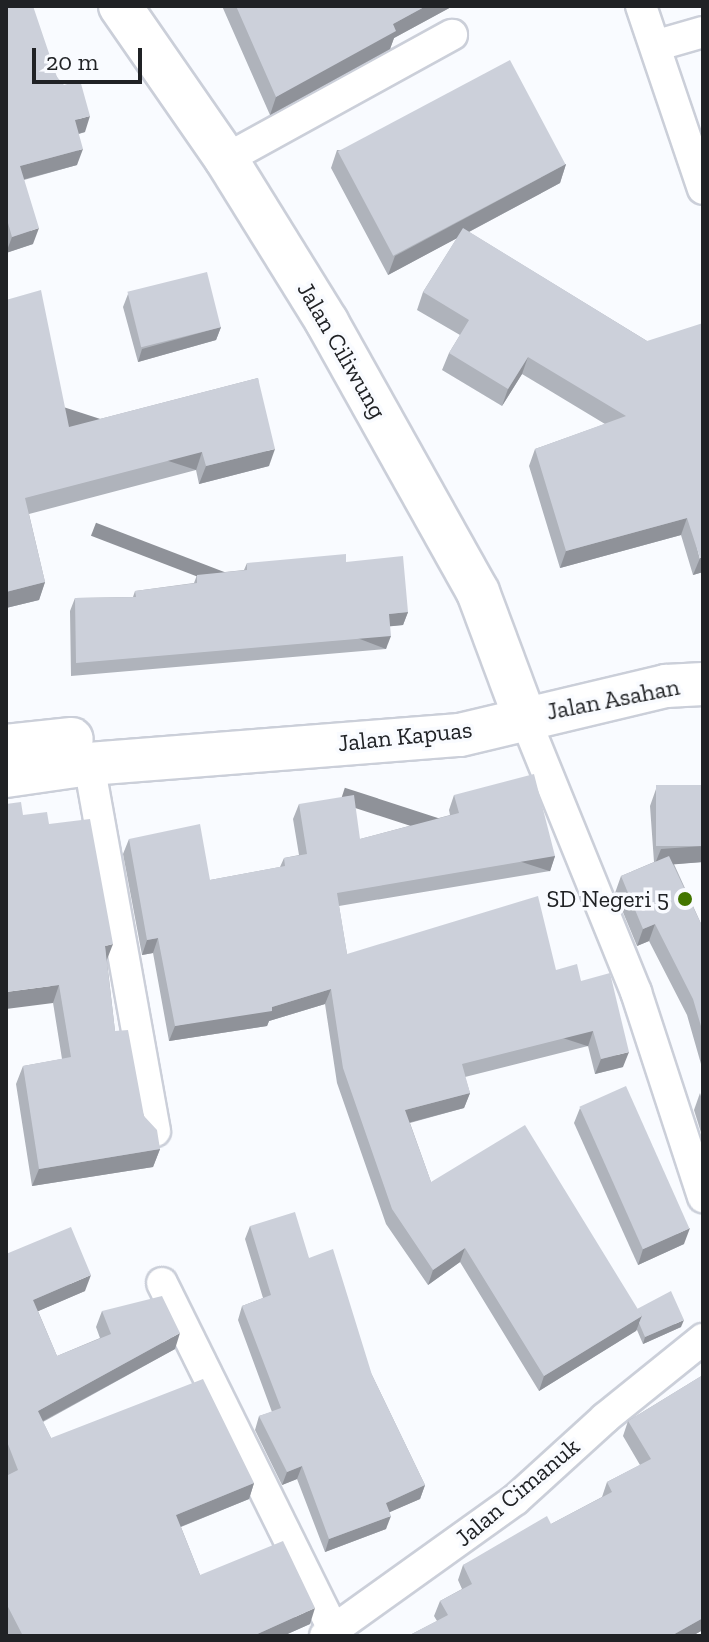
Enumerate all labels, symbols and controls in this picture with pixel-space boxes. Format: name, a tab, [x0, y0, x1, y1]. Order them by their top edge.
scale bar	[36, 32, 146, 82]
text: 20 m	[46, 47, 98, 76]
street label: Jalan Ciliwung	[291, 277, 393, 423]
street label: Jalan Asahan	[544, 672, 682, 726]
street label: Jalan Kapuas	[336, 715, 474, 757]
place label: SD Negeri 5	[546, 885, 669, 913]
marker: SD Negeri 5	[676, 890, 694, 908]
street label: Jalan Cimanuk	[449, 1432, 585, 1552]

